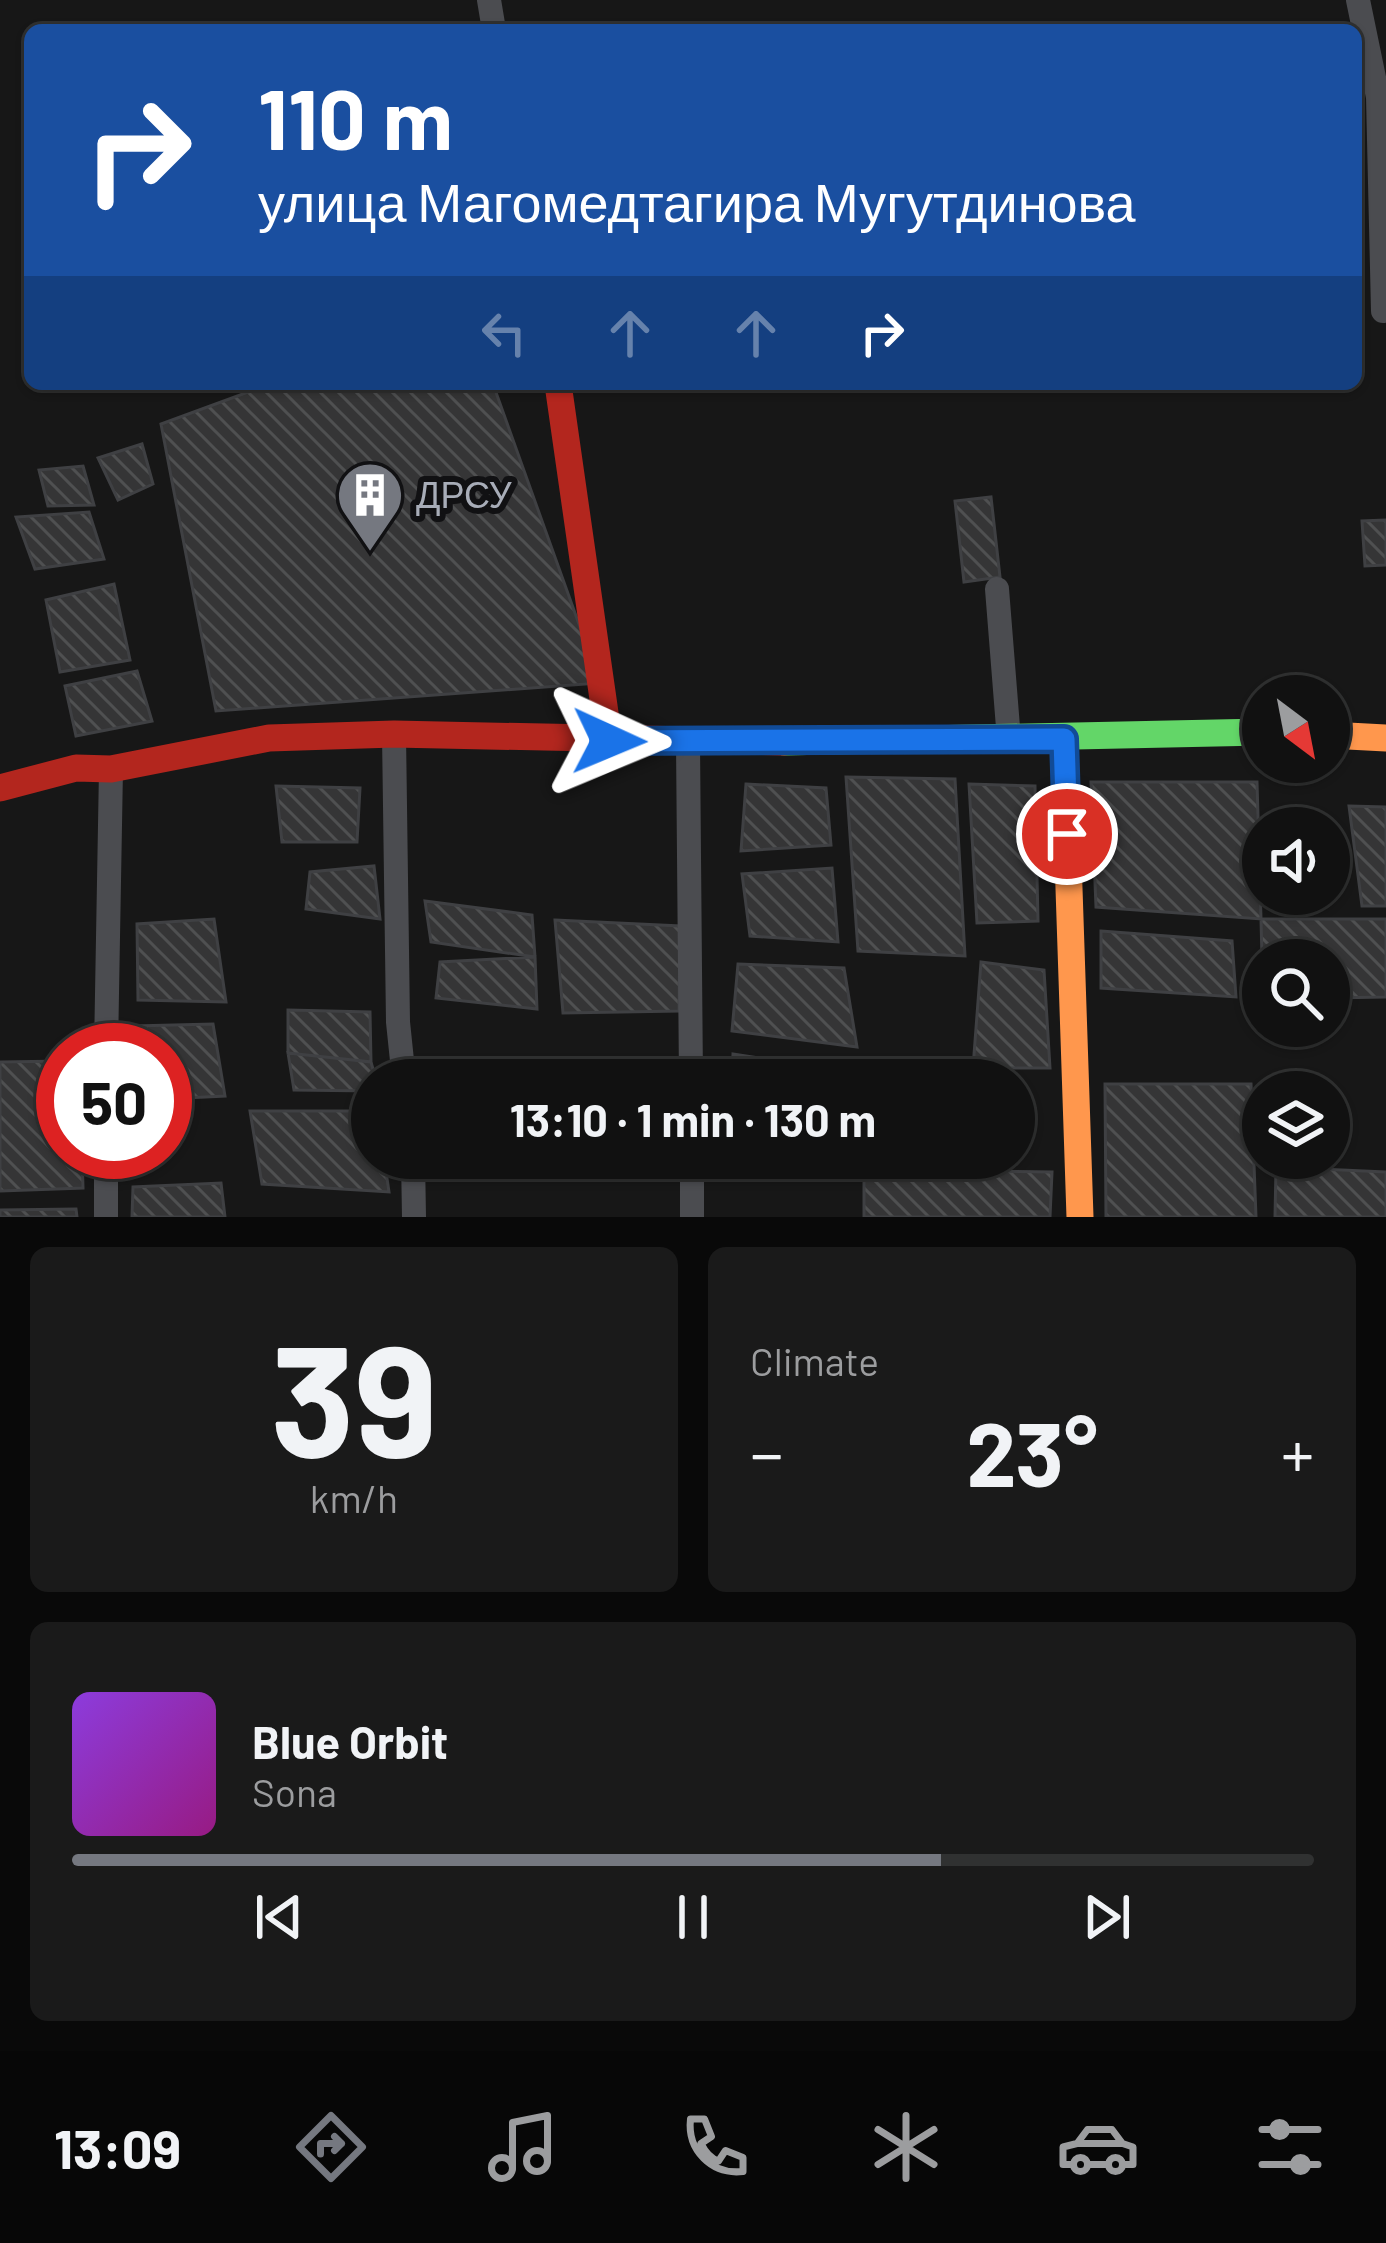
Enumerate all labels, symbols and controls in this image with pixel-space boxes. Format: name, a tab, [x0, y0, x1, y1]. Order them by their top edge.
text: 110 m	[258, 66, 453, 167]
icon: right	[60, 72, 216, 228]
text: улица Магомедтагира Мугутдинова	[258, 168, 1136, 233]
icon: left	[471, 300, 537, 366]
icon: ahead	[597, 300, 663, 366]
icon: ahead	[723, 300, 789, 366]
icon: right	[849, 300, 915, 366]
building icon: ДРСУ	[335, 460, 405, 554]
place label: ДРСУ	[416, 472, 513, 516]
north arrow	[1242, 675, 1350, 783]
map controls	[1242, 675, 1350, 1179]
position arrow	[546, 678, 672, 804]
pin	[1016, 783, 1118, 885]
icon: arrive	[1034, 801, 1100, 867]
button: sound	[1242, 807, 1350, 915]
button: search	[1242, 939, 1350, 1047]
speed limit sign: 50	[36, 1023, 192, 1179]
button: layers	[1242, 1071, 1350, 1179]
text: 13:10 · 1 min · 130 m	[510, 1092, 876, 1146]
text: 39	[270, 1302, 438, 1489]
text: Climate	[750, 1337, 879, 1384]
text: 23°	[966, 1397, 1098, 1505]
text: −	[750, 1412, 783, 1491]
text: +	[1281, 1412, 1314, 1491]
text: km/h	[310, 1474, 398, 1521]
text: Blue Orbit	[252, 1714, 448, 1768]
text: Sona	[252, 1768, 337, 1815]
icon: previous	[246, 1884, 312, 1950]
icon: pause	[660, 1884, 726, 1950]
icon: next	[1074, 1884, 1140, 1950]
icon: directions	[289, 2105, 373, 2189]
icon: music	[481, 2105, 565, 2189]
icon: phone	[673, 2105, 757, 2189]
icon: climate	[864, 2105, 948, 2189]
icon: car	[1056, 2105, 1140, 2189]
icon: filters	[1248, 2105, 1332, 2189]
text: 13:09	[54, 2115, 181, 2180]

